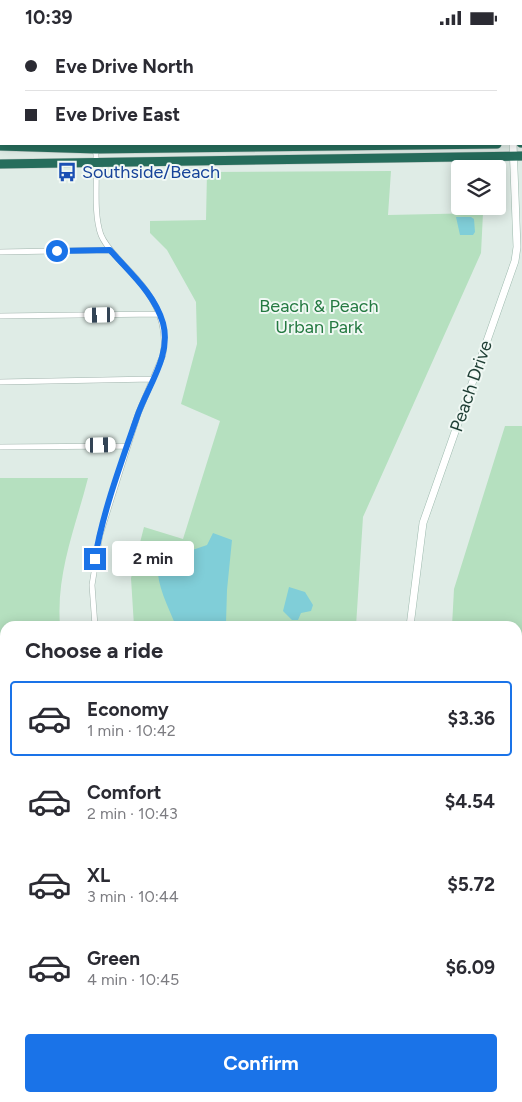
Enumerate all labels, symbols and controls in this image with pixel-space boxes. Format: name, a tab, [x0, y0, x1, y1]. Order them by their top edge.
text: 10:39	[25, 6, 73, 29]
text: Eve Drive North	[55, 55, 194, 78]
text: Eve Drive East	[55, 103, 180, 126]
map controls	[451, 160, 506, 215]
button: layers	[451, 160, 506, 215]
bus stop icon: Southside/Beach	[56, 161, 78, 183]
place label: Southside/Beach	[82, 161, 220, 183]
route start	[46, 240, 68, 262]
park label: Beach & Peach Urban Park	[259, 295, 379, 338]
car	[84, 307, 115, 323]
street label: Peach Drive	[445, 337, 497, 435]
car	[85, 437, 116, 453]
callout: 2 min	[112, 541, 195, 577]
route end	[84, 548, 106, 570]
text: 2 min	[133, 549, 173, 568]
text: Choose a ride	[25, 637, 163, 664]
icon: car	[27, 696, 72, 741]
text: Economy	[87, 698, 169, 721]
text: $3.36	[448, 707, 495, 730]
text: 1 min · 10:42	[87, 721, 176, 740]
icon: car	[27, 779, 72, 824]
text: Comfort	[87, 781, 162, 804]
text: $4.54	[445, 790, 495, 813]
text: 2 min · 10:43	[87, 804, 178, 823]
icon: car	[27, 862, 72, 907]
text: XL	[87, 864, 110, 887]
text: $5.72	[447, 873, 495, 896]
text: 3 min · 10:44	[87, 887, 179, 906]
icon: car	[27, 945, 72, 990]
text: Green	[87, 947, 140, 970]
text: $6.09	[445, 956, 495, 979]
text: 4 min · 10:45	[87, 970, 179, 989]
button: Confirm	[25, 1034, 497, 1092]

